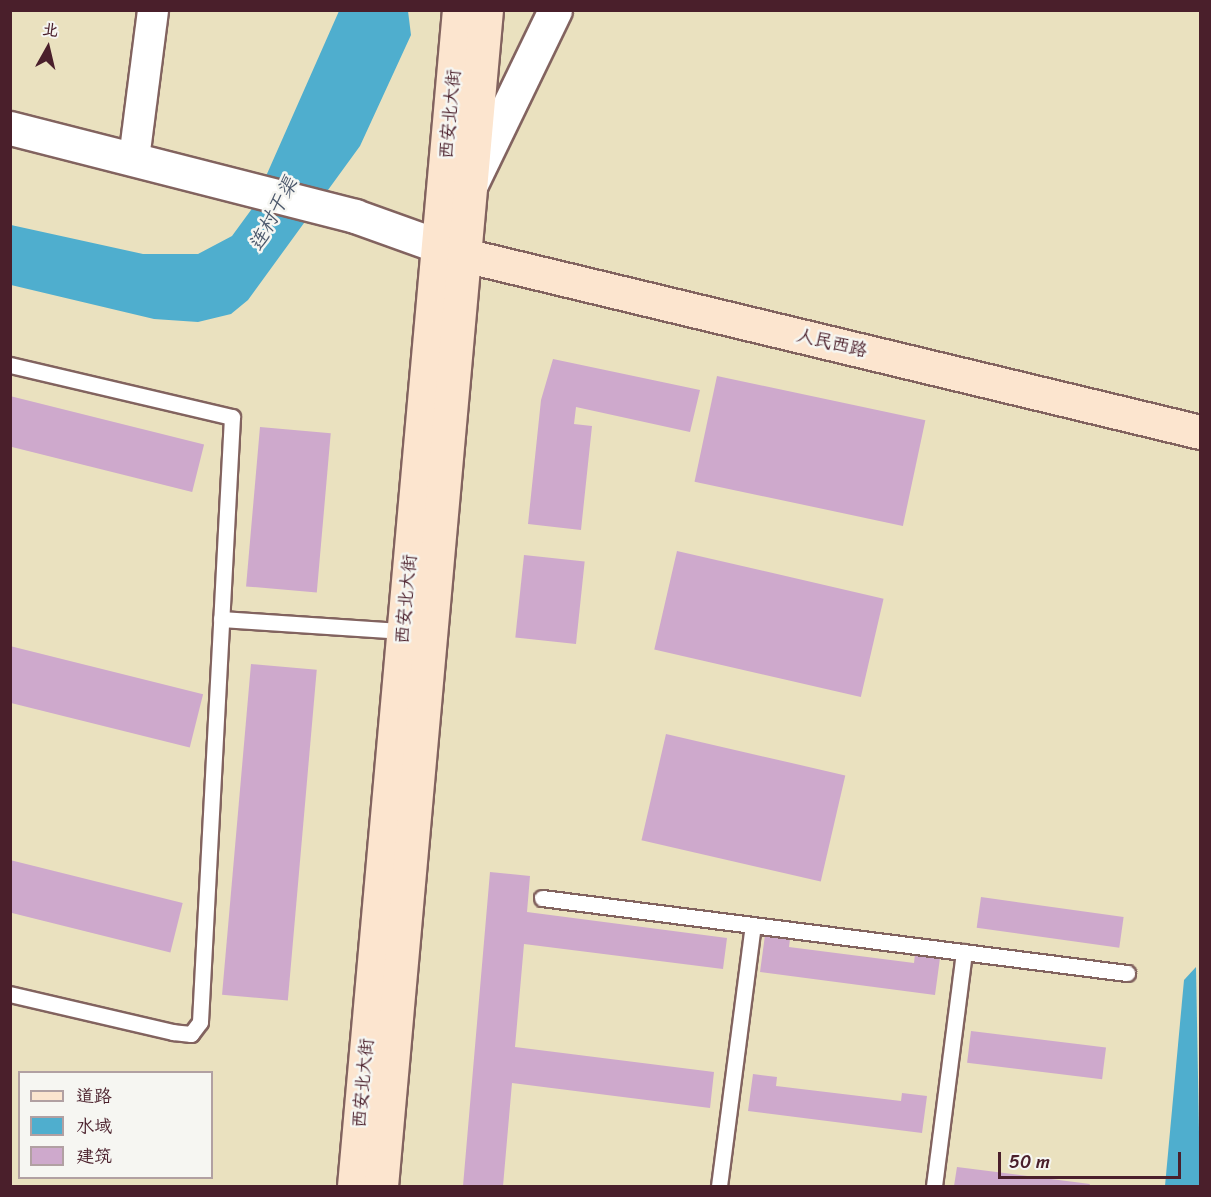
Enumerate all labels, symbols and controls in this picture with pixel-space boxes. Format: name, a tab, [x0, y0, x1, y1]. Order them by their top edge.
text: 北	[41, 14, 61, 45]
north arrow	[18, 18, 78, 78]
street label: 西安北大街	[435, 68, 465, 160]
water label: 连村干渠	[244, 173, 302, 255]
street label: 人民西路	[794, 324, 870, 362]
street label: 西安北大街	[391, 553, 421, 645]
street label: 西安北大街	[348, 1037, 378, 1129]
legend	[18, 1071, 213, 1179]
text: 道路	[76, 1080, 112, 1112]
text: 水域	[76, 1110, 112, 1142]
text: 建筑	[76, 1140, 112, 1172]
scale bar	[1001, 1140, 1184, 1178]
text: 50 m	[1009, 1146, 1050, 1178]

